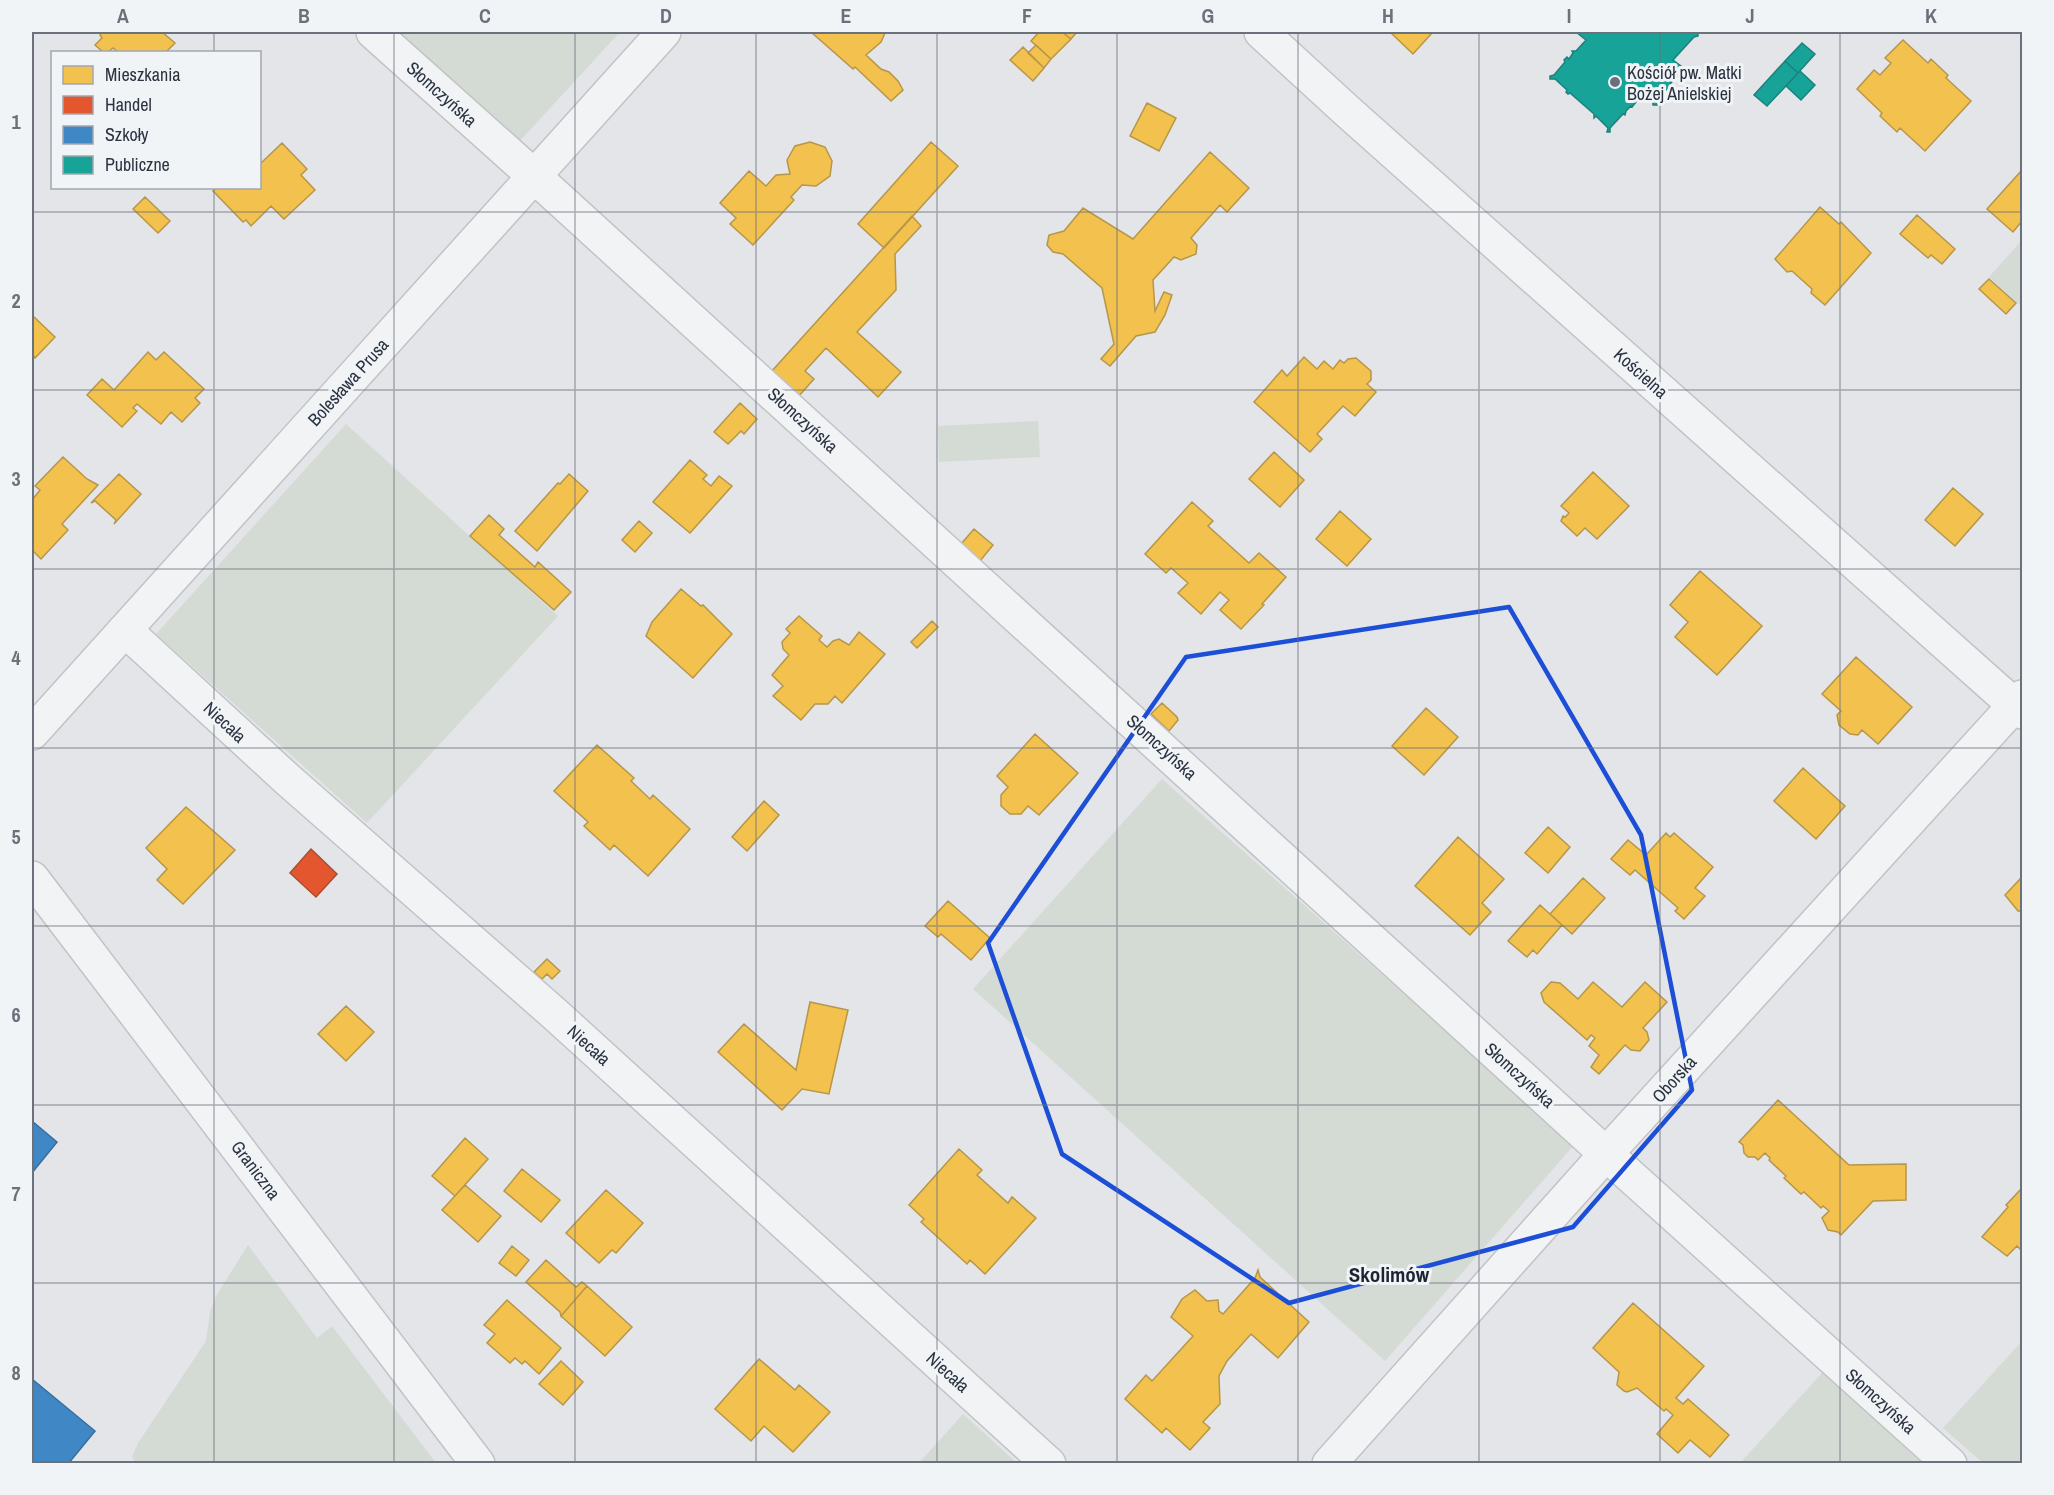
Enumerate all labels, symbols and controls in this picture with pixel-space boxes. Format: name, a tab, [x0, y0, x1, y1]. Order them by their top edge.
text: A	[117, 2, 129, 29]
text: B	[298, 2, 310, 29]
text: C	[479, 2, 491, 29]
text: D	[660, 2, 672, 29]
text: E	[841, 2, 852, 29]
text: F	[1022, 2, 1032, 29]
text: G	[1202, 2, 1214, 29]
text: H	[1382, 2, 1394, 29]
text: I	[1567, 2, 1571, 29]
text: J	[1745, 2, 1755, 29]
text: K	[1925, 2, 1937, 29]
legend	[51, 51, 261, 189]
street label: Słomczyńska	[401, 56, 483, 132]
place label: Kościół pw. Matki Bożej Anielskiej	[1627, 60, 1742, 106]
text: Mieszkania	[105, 62, 180, 87]
marker: Kościół pw. Matki Bożej Anielskiej	[1608, 75, 1622, 89]
text: Handel	[105, 92, 152, 117]
text: 1	[11, 108, 21, 135]
text: Szkoły	[105, 122, 149, 147]
text: Publiczne	[105, 152, 170, 177]
text: 2	[11, 287, 21, 314]
street label: Bolesława Prusa	[302, 333, 394, 431]
street label: Kościelna	[1609, 342, 1673, 404]
street label: Słomczyńska	[762, 382, 844, 458]
text: 3	[11, 465, 21, 492]
text: 4	[11, 644, 21, 671]
street label: Niecała	[198, 696, 252, 748]
street label: Słomczyńska	[1121, 709, 1203, 785]
text: 5	[11, 823, 21, 850]
text: 6	[11, 1001, 21, 1028]
street label: Niecała	[562, 1019, 616, 1071]
street label: Słomczyńska	[1479, 1037, 1561, 1113]
street label: Oborska	[1646, 1050, 1702, 1108]
street label: Graniczna	[226, 1135, 286, 1205]
text: 7	[11, 1180, 21, 1207]
district label: Skolimów	[1349, 1260, 1430, 1289]
street label: Niecała	[921, 1346, 975, 1398]
text: 8	[11, 1359, 21, 1386]
street label: Słomczyńska	[1840, 1363, 1922, 1439]

